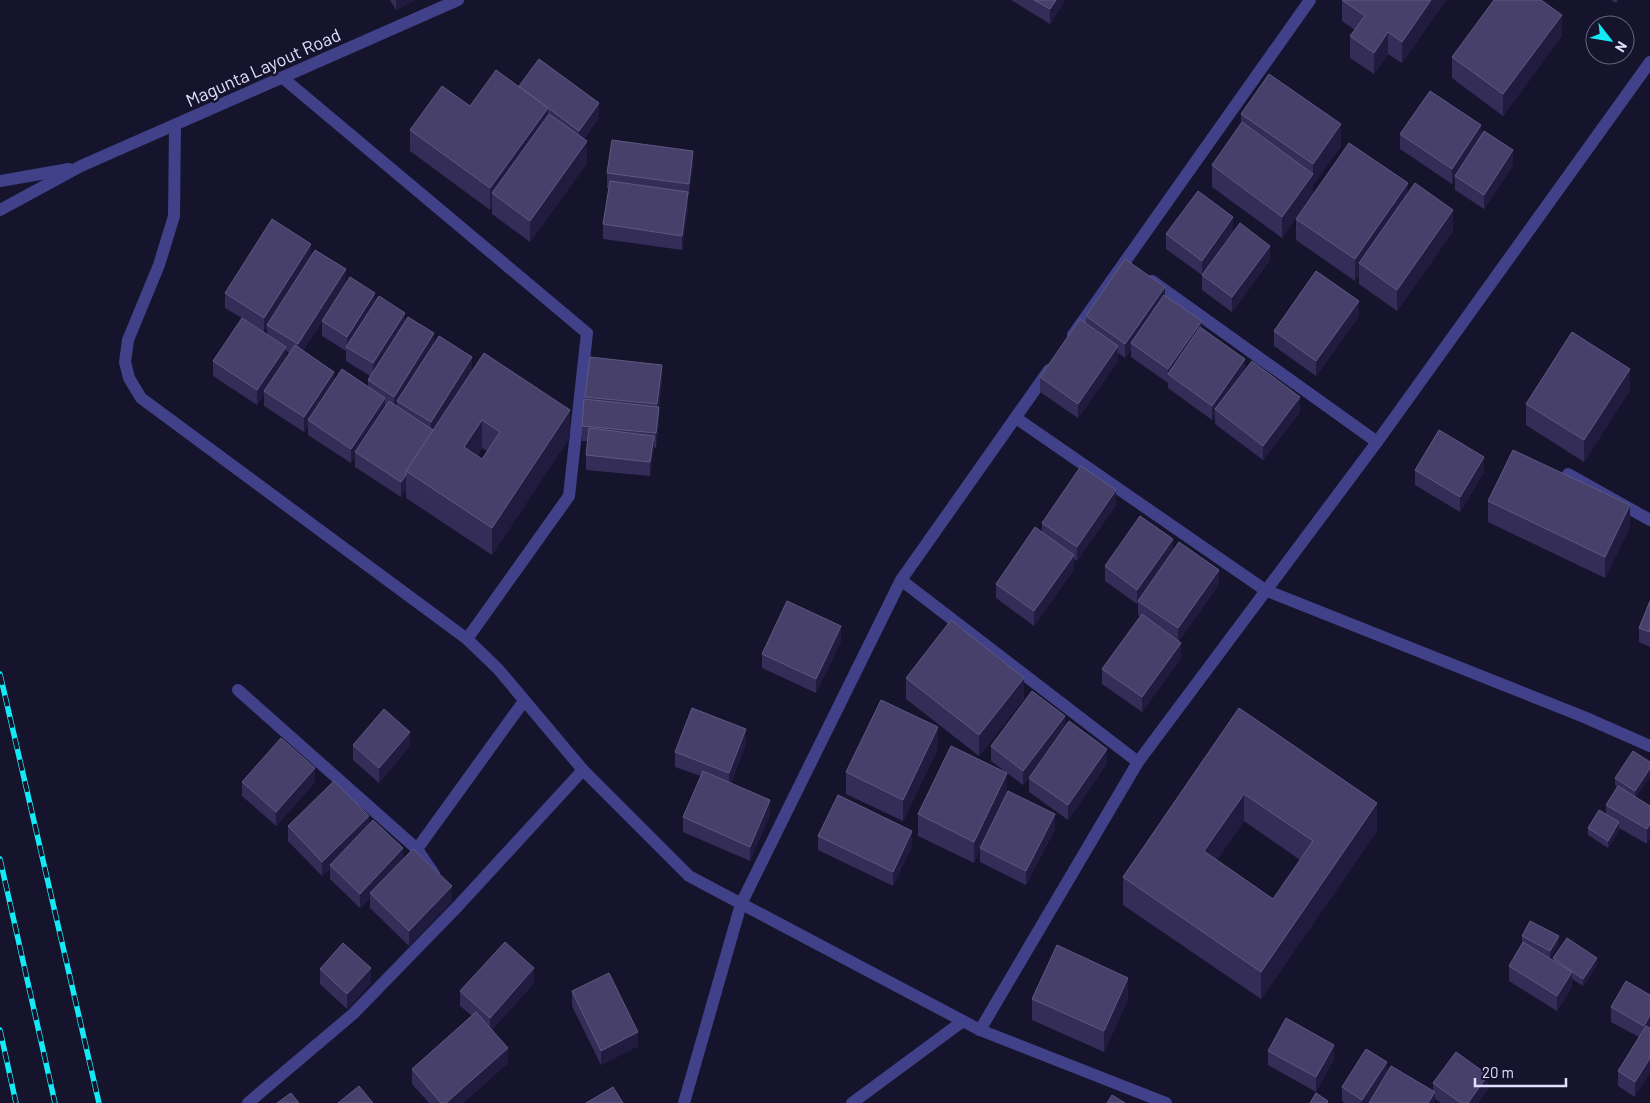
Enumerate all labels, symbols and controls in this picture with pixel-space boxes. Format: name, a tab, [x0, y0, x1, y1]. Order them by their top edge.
north arrow	[1585, 15, 1635, 65]
street label: Magunta Layout Road	[182, 23, 344, 111]
text: N	[1612, 39, 1631, 55]
scale bar	[1475, 1056, 1566, 1088]
text: 20 m	[1482, 1063, 1514, 1081]

